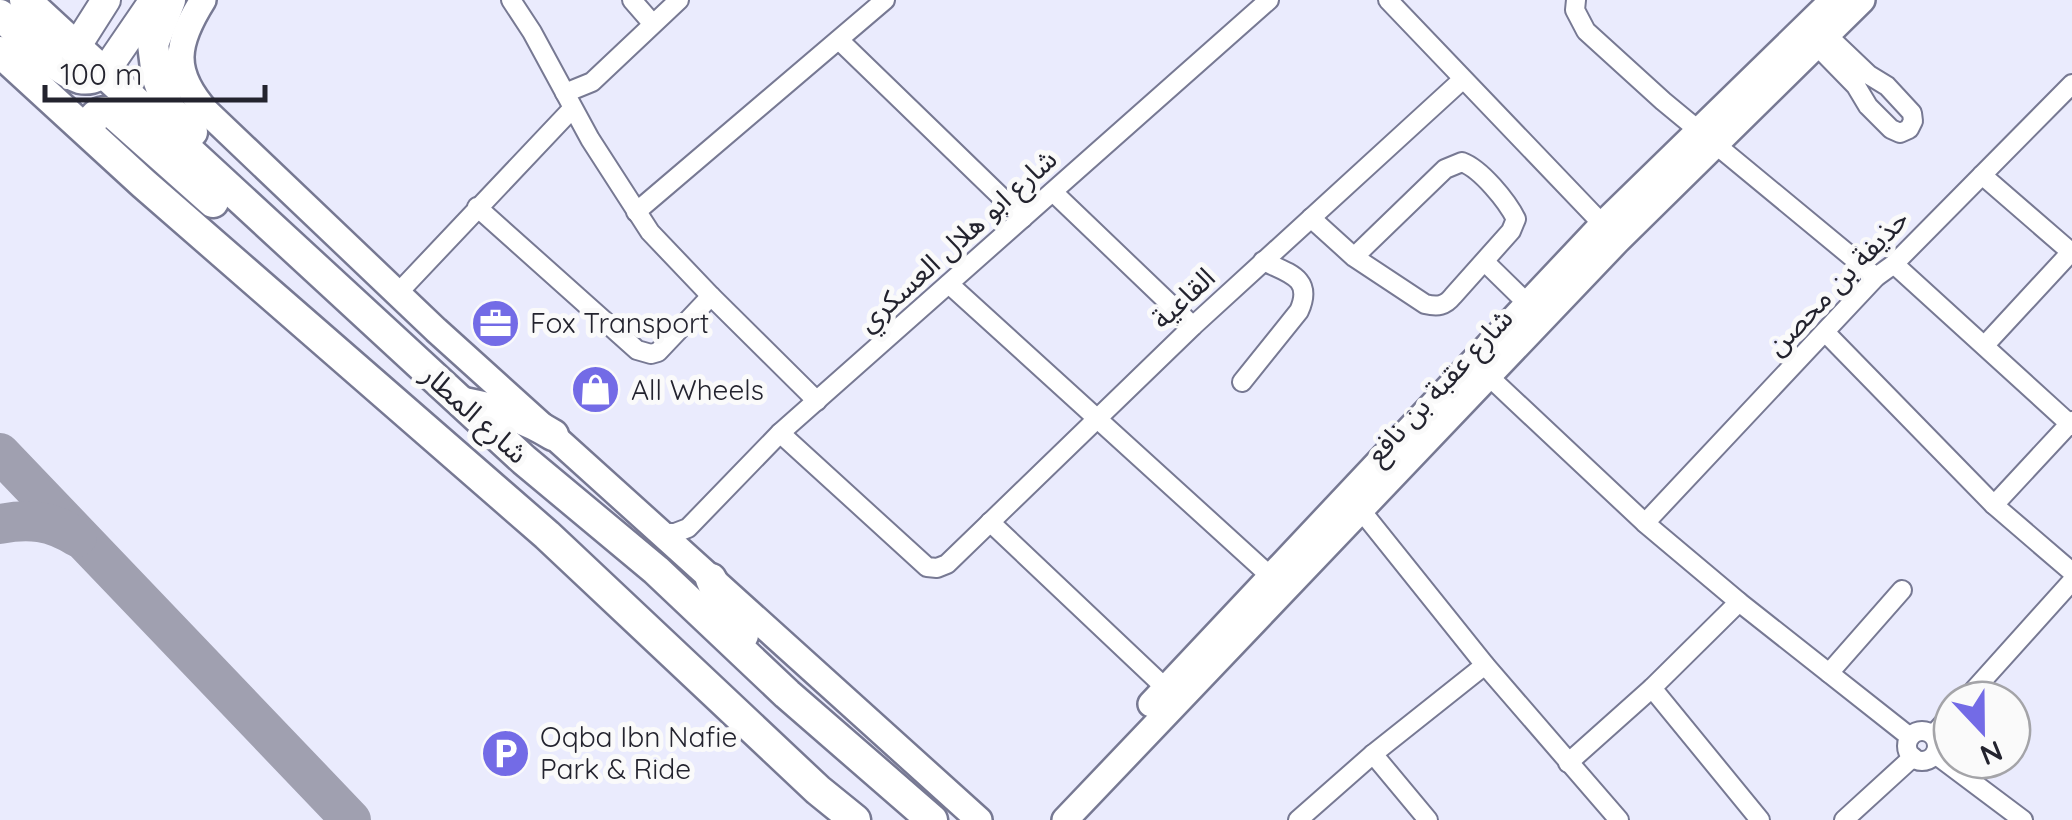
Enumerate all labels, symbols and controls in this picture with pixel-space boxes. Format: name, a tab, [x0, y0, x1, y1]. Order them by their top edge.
scale bar	[45, 40, 265, 102]
text: 100 m	[60, 55, 142, 93]
street label: شارع ابو هلال العسكري	[850, 141, 1067, 342]
street label: حذيفة بن محصن	[1758, 201, 1915, 362]
street label: القاعية	[1144, 260, 1222, 336]
office icon: Fox Transport	[469, 297, 521, 349]
street label: شارع عقبة بن نافع	[1358, 301, 1522, 473]
place label: Fox Transport	[530, 305, 709, 340]
street label: شارع المطار	[412, 356, 536, 473]
shop icon: All Wheels	[570, 364, 622, 416]
place label: All Wheels	[631, 372, 764, 407]
north arrow	[1932, 680, 2032, 780]
place label: Oqba Ibn Nafie Park & Ride	[540, 719, 737, 786]
parking icon: Oqba Ibn Nafie Park & Ride	[479, 727, 531, 779]
text: N	[1975, 734, 2008, 774]

